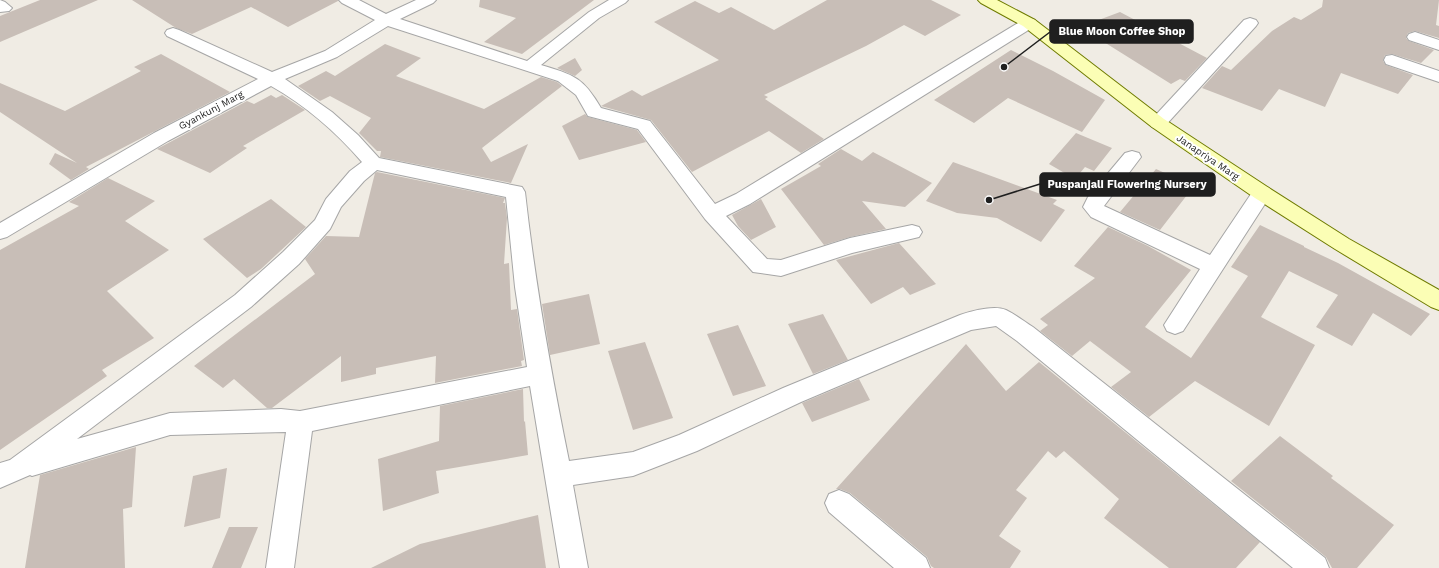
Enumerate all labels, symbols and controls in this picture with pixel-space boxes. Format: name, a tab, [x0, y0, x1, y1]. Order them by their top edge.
callout: Blue Moon Coffee Shop	[1050, 20, 1193, 43]
text: Blue Moon Coffee Shop	[1059, 25, 1186, 38]
street label: Gyankunj Marg	[177, 88, 246, 132]
street label: Janapriya Marg	[1175, 132, 1242, 182]
callout: Puspanjali Flowering Nursery	[1040, 173, 1215, 196]
text: Puspanjali Flowering Nursery	[1047, 178, 1207, 191]

